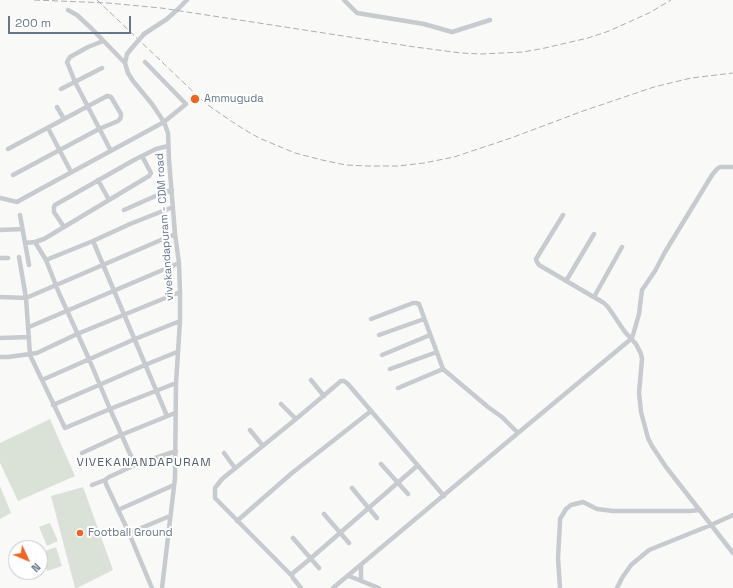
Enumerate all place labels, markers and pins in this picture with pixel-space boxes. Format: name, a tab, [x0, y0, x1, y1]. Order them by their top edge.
place label: Ammuguda	[204, 92, 264, 106]
marker: Ammuguda	[189, 93, 201, 105]
place label: Football Ground	[88, 526, 173, 540]
marker: Football Ground	[75, 528, 85, 538]

